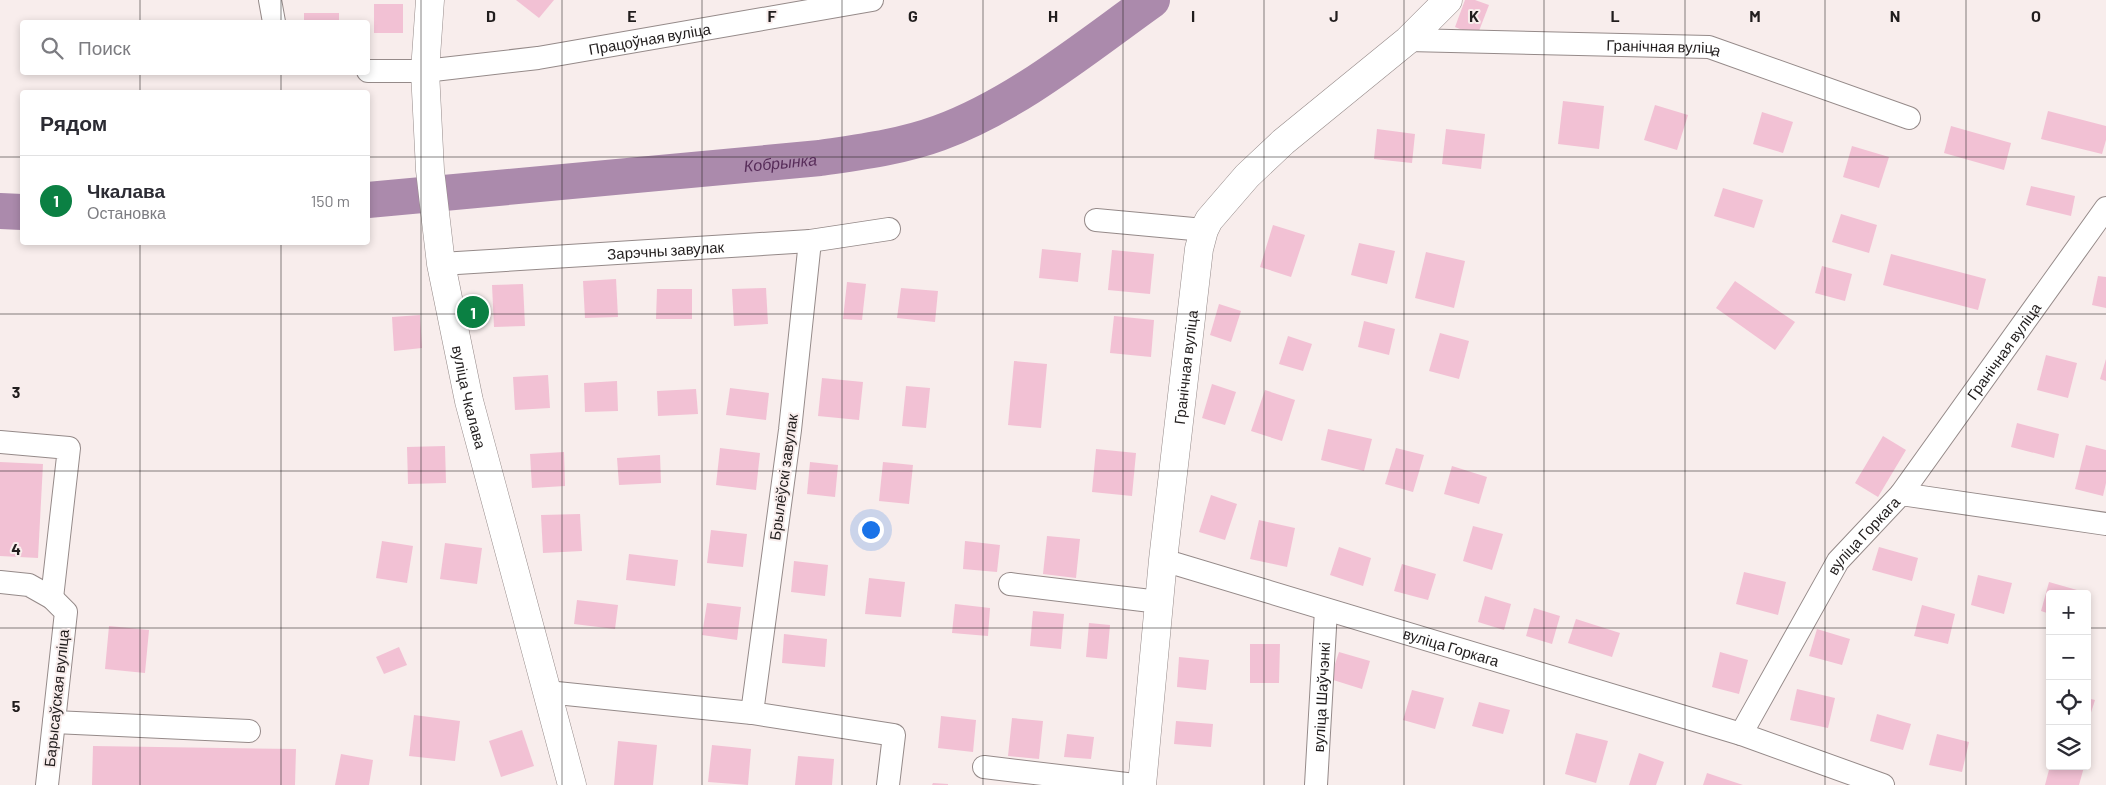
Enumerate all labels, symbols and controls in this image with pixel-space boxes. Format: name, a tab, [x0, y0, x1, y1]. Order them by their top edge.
text: D	[486, 6, 496, 25]
text: E	[627, 6, 637, 25]
text: F	[768, 6, 777, 25]
text: G	[908, 6, 918, 25]
text: H	[1048, 6, 1058, 25]
text: I	[1191, 6, 1195, 25]
text: J	[1329, 6, 1339, 25]
text: K	[1469, 6, 1479, 25]
text: L	[1610, 6, 1620, 25]
text: M	[1749, 6, 1761, 25]
text: N	[1890, 6, 1900, 25]
text: O	[2031, 6, 2041, 25]
street label: Працоўная вуліца	[587, 19, 713, 58]
search box	[20, 20, 370, 75]
icon: search	[38, 34, 66, 62]
text: Поиск	[78, 36, 131, 59]
street label: Гранічная вуліца	[1606, 36, 1724, 60]
text: Рядом	[40, 110, 107, 135]
water label: Кобрынка	[743, 149, 818, 175]
text: Чкалава	[87, 179, 165, 202]
text: 1	[53, 191, 59, 210]
text: 150 m	[311, 191, 350, 210]
text: Остановка	[87, 203, 166, 222]
street label: Зарэчны завулак	[607, 237, 725, 263]
pin: 1	[457, 293, 489, 331]
street label: Гранічная вуліца	[1963, 298, 2045, 403]
street label: Гранічная вуліца	[1170, 308, 1201, 425]
street label: вуліца Чкалава	[449, 344, 491, 451]
text: 3	[12, 382, 20, 401]
street label: Брылёўскі завулак	[765, 412, 801, 541]
street label: вуліца Горкага	[1823, 492, 1903, 578]
your location	[858, 517, 884, 543]
text: 4	[11, 539, 21, 558]
map controls	[2046, 590, 2091, 770]
button: +	[2046, 590, 2091, 635]
street label: вуліца Горкага	[1401, 624, 1502, 670]
street label: Барысаўская вуліца	[40, 628, 72, 768]
button: −	[2046, 635, 2091, 680]
street label: вуліца Шаўчэнкі	[1309, 642, 1333, 753]
button: locate	[2046, 680, 2091, 725]
text: 5	[12, 696, 21, 715]
button: layers	[2046, 725, 2091, 770]

